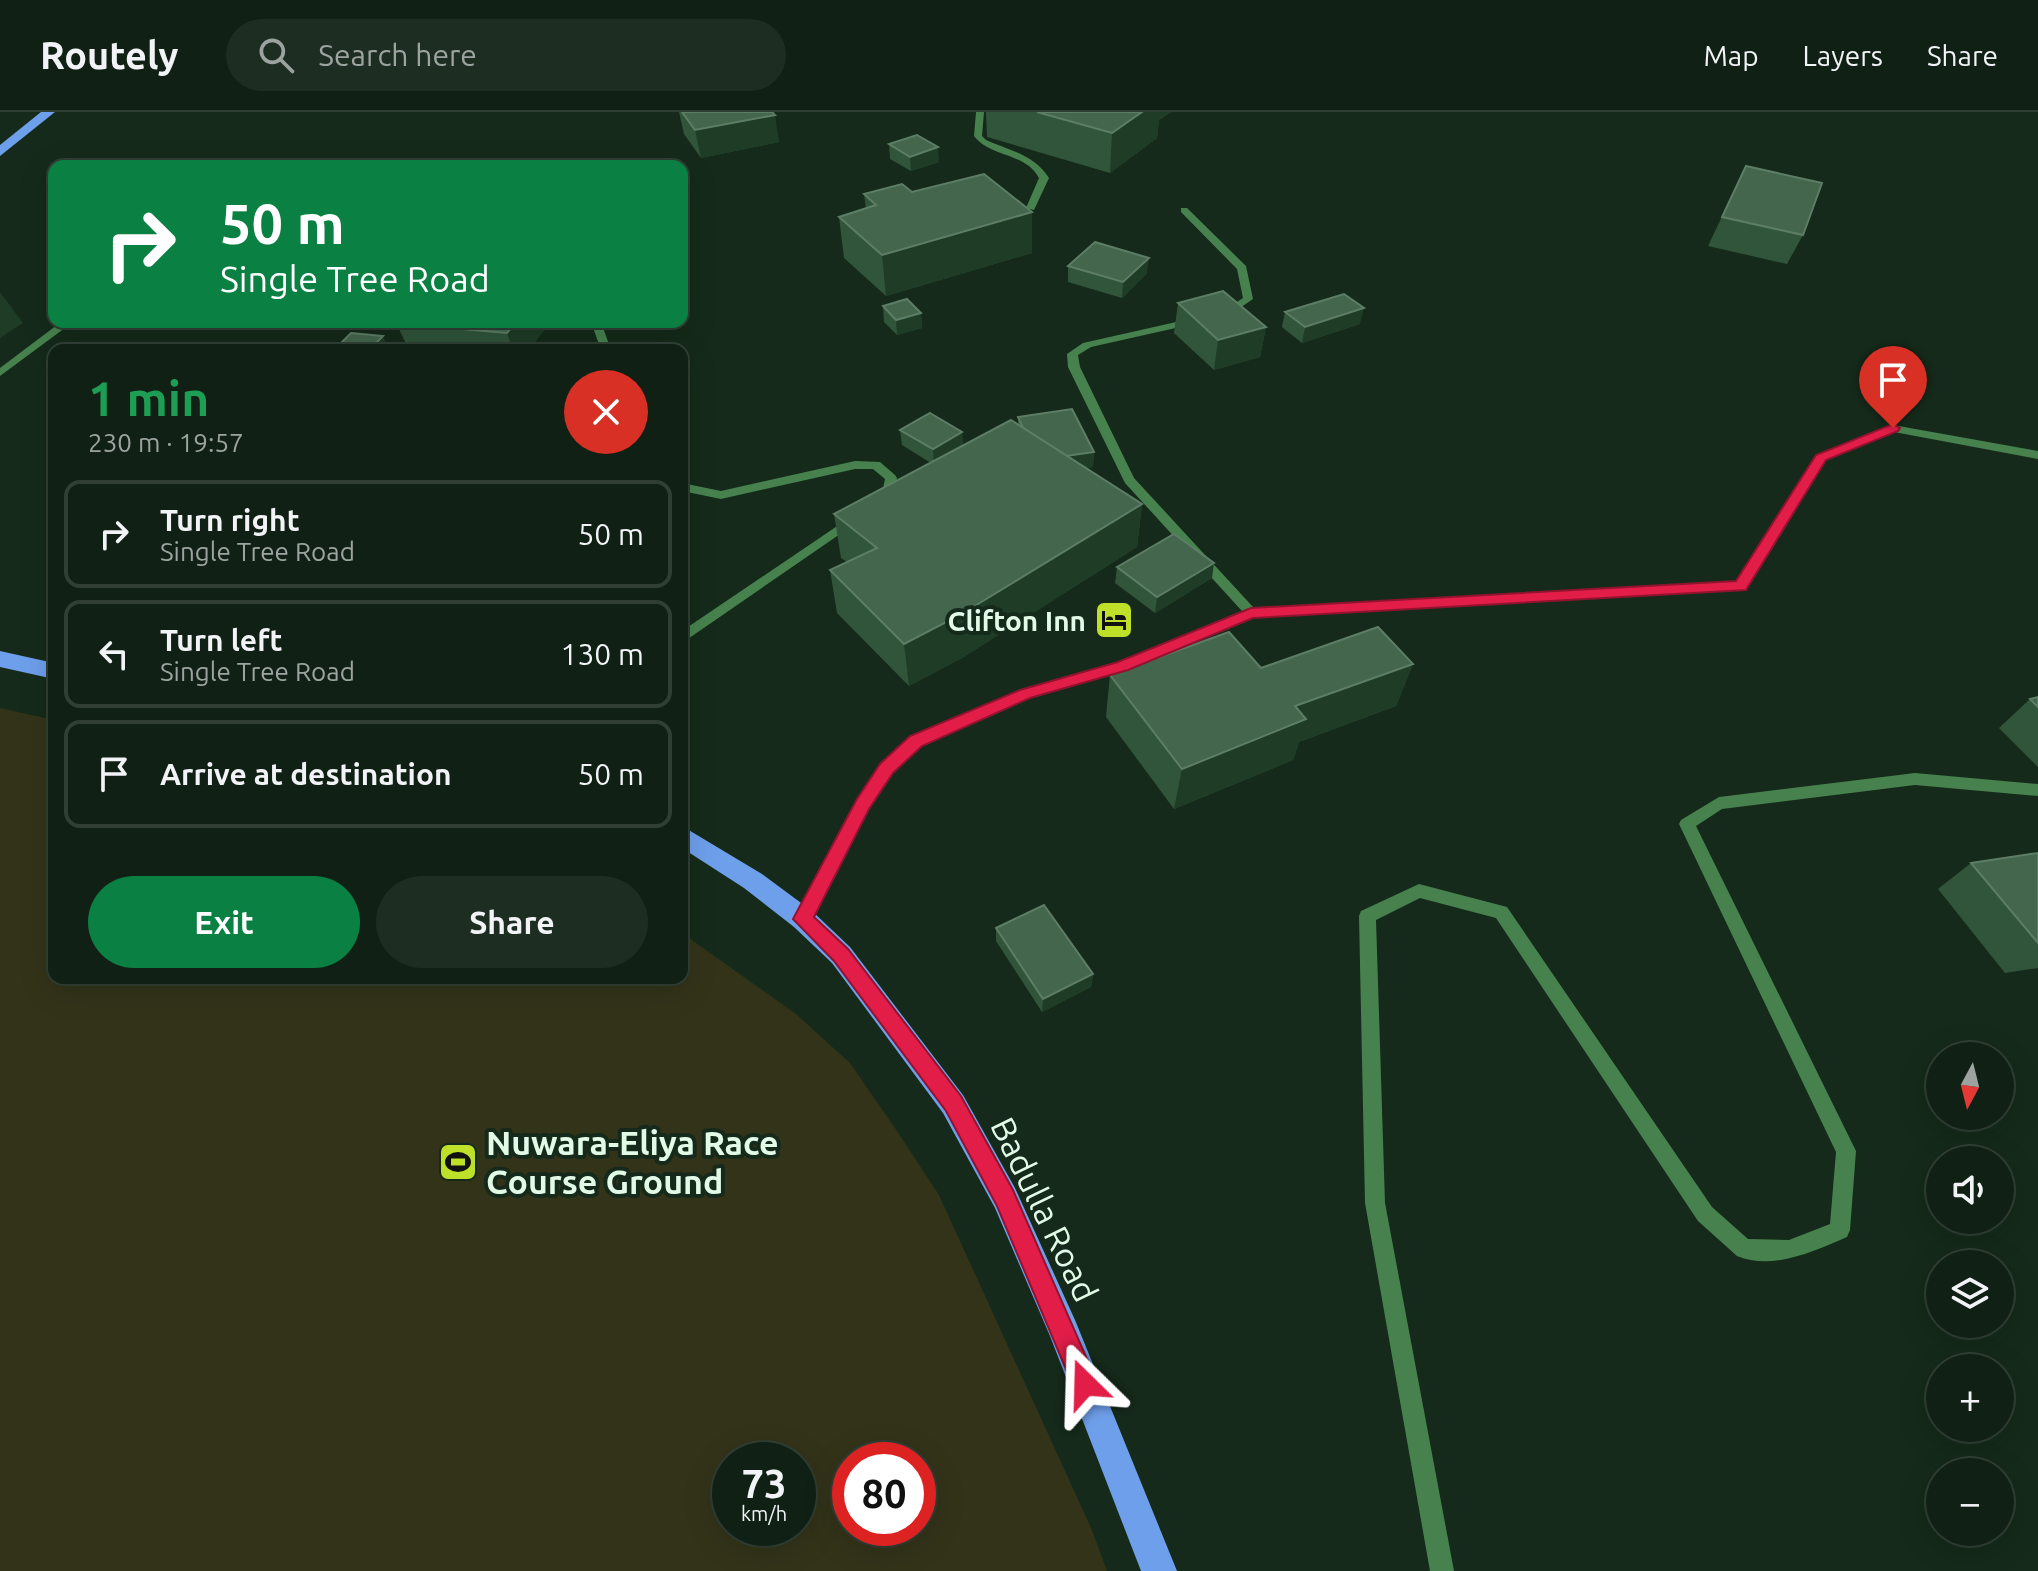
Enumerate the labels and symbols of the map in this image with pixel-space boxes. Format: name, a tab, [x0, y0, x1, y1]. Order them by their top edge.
pin	[1859, 346, 1927, 428]
hotel icon: Clifton Inn	[1093, 599, 1135, 641]
place label: Clifton Inn	[948, 605, 1086, 636]
north arrow	[1926, 1042, 2014, 1130]
street label: Badulla Road	[984, 1111, 1106, 1307]
place label: Nuwara-Eliya Race Course Ground	[486, 1123, 779, 1200]
sports icon: Nuwara-Eliya Race Course Ground	[437, 1141, 479, 1183]
position arrow	[1043, 1342, 1127, 1426]
speed limit sign: 80	[832, 1442, 936, 1546]

